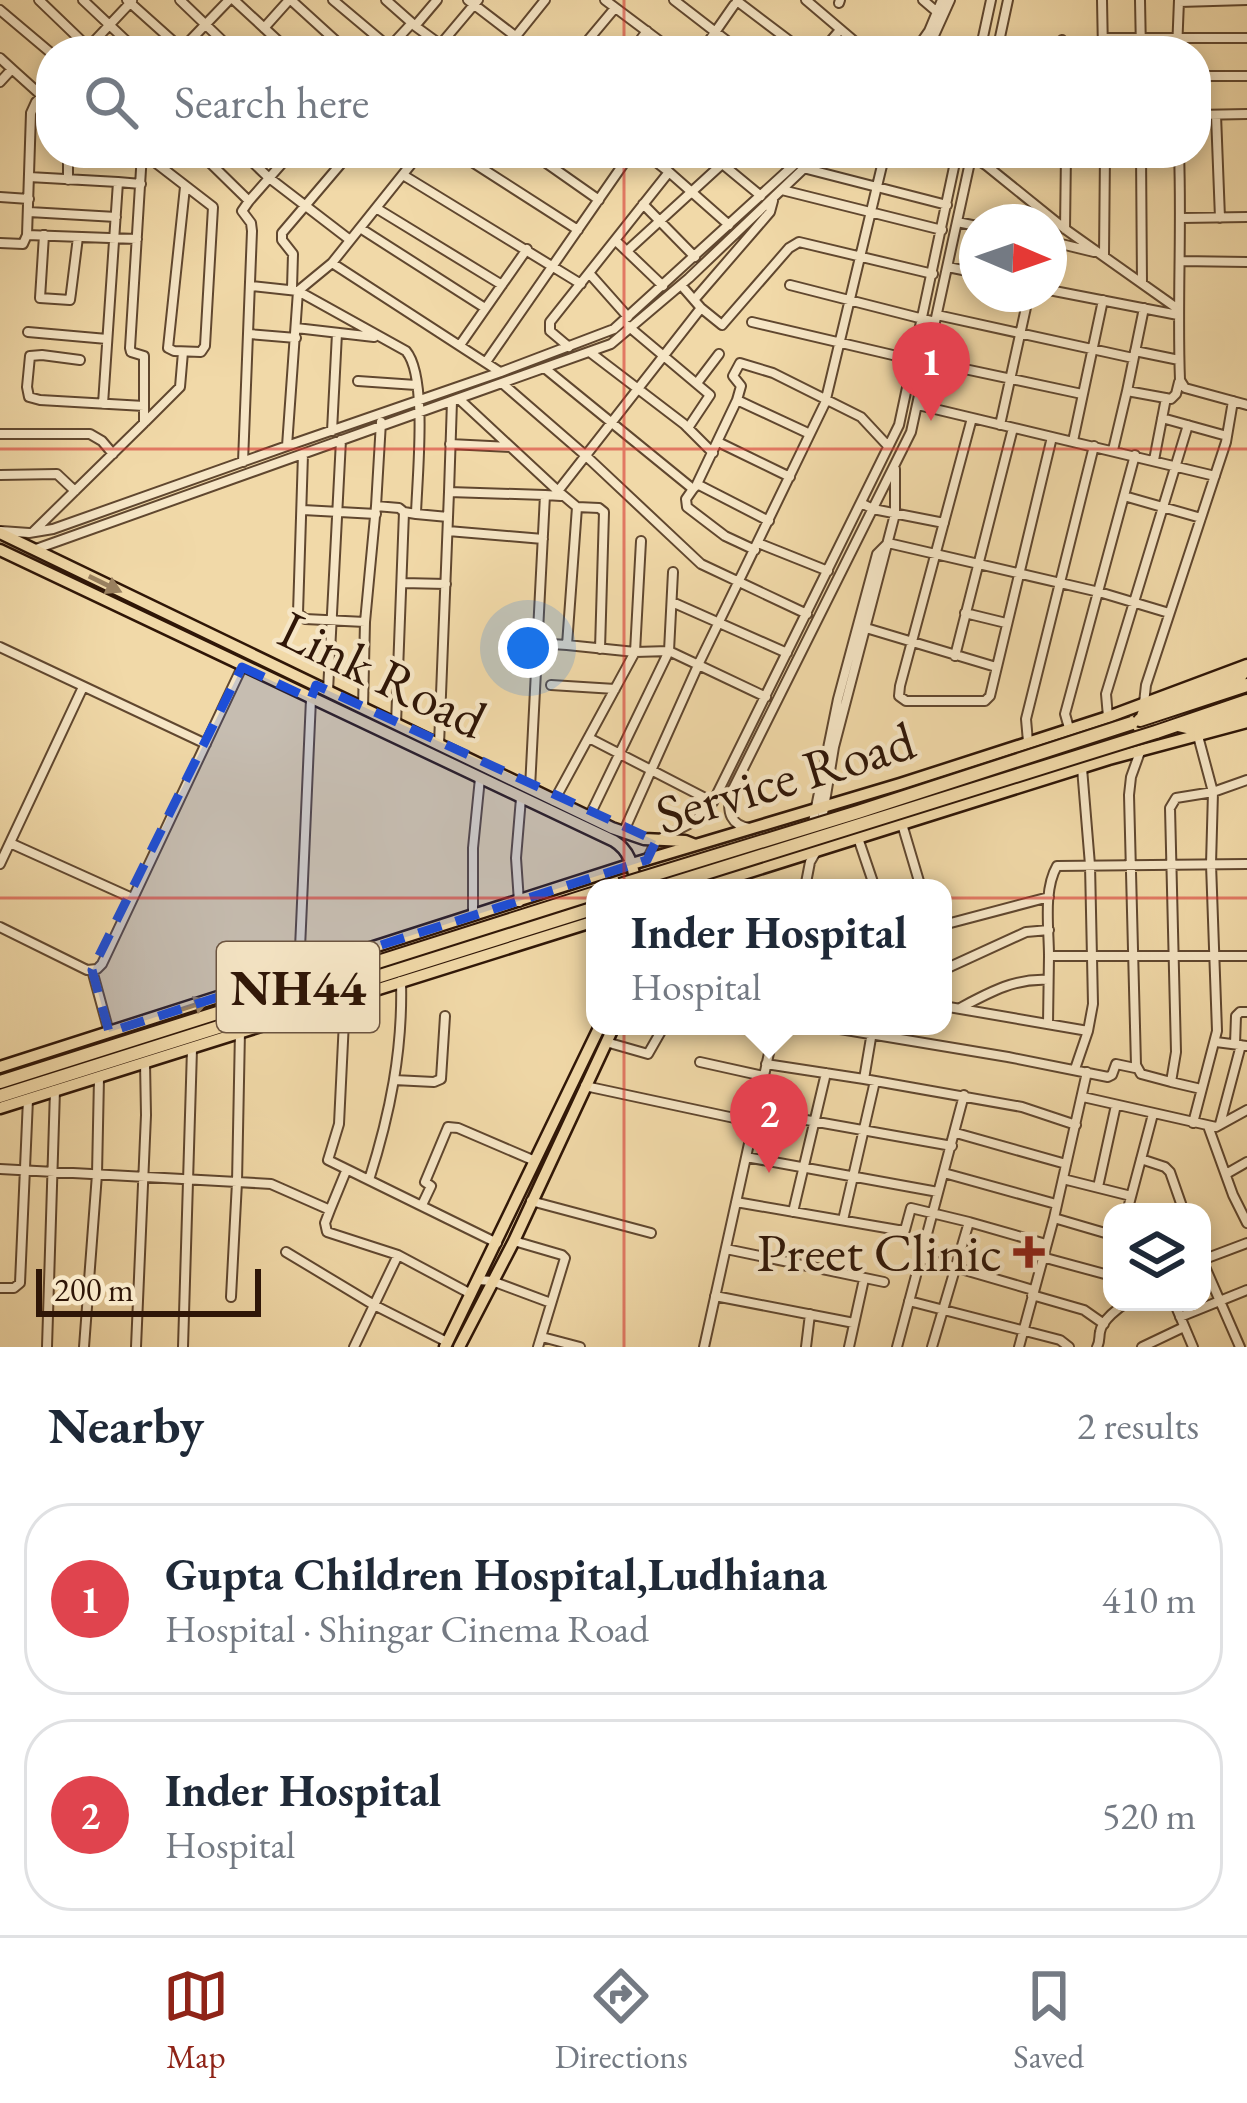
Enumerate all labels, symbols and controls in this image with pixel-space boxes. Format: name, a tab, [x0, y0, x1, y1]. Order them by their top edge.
search box	[36, 36, 1211, 168]
icon: search	[78, 69, 144, 135]
text: Search here	[174, 73, 369, 131]
north arrow	[959, 204, 1067, 312]
pin: 1	[892, 322, 970, 421]
one-way arrow	[88, 574, 123, 594]
street label: Link Road	[268, 594, 499, 755]
your location	[498, 618, 558, 678]
street label: Service Road	[647, 704, 923, 849]
popup	[586, 879, 952, 1035]
text: Inder Hospital	[631, 903, 907, 961]
road number: NH44	[217, 942, 379, 1032]
text: Hospital	[631, 961, 761, 1012]
one-way arrow	[174, 995, 211, 1014]
pin: 2	[730, 1074, 808, 1173]
map controls	[1103, 1203, 1211, 1311]
button: layers	[1103, 1203, 1211, 1311]
place label: Preet Clinic	[757, 1217, 1002, 1287]
marker: Preet Clinic	[1013, 1236, 1045, 1268]
scale bar	[36, 1263, 261, 1316]
text: 200 m	[54, 1268, 134, 1311]
text: Nearby	[48, 1392, 204, 1458]
text: 2 results	[1077, 1400, 1199, 1451]
text: Gupta Children Hospital,Ludhiana	[165, 1545, 827, 1603]
text: 1	[80, 1574, 100, 1625]
text: 410 m	[1102, 1574, 1196, 1625]
text: Hospital · Shingar Cinema Road	[165, 1603, 649, 1654]
text: Inder Hospital	[165, 1761, 441, 1819]
text: 2	[80, 1790, 100, 1841]
text: 520 m	[1102, 1790, 1196, 1841]
text: Hospital	[165, 1819, 295, 1870]
tab: Map	[163, 1963, 229, 2078]
tab: Directions	[555, 1963, 688, 2078]
tab: Saved	[1013, 1963, 1084, 2078]

